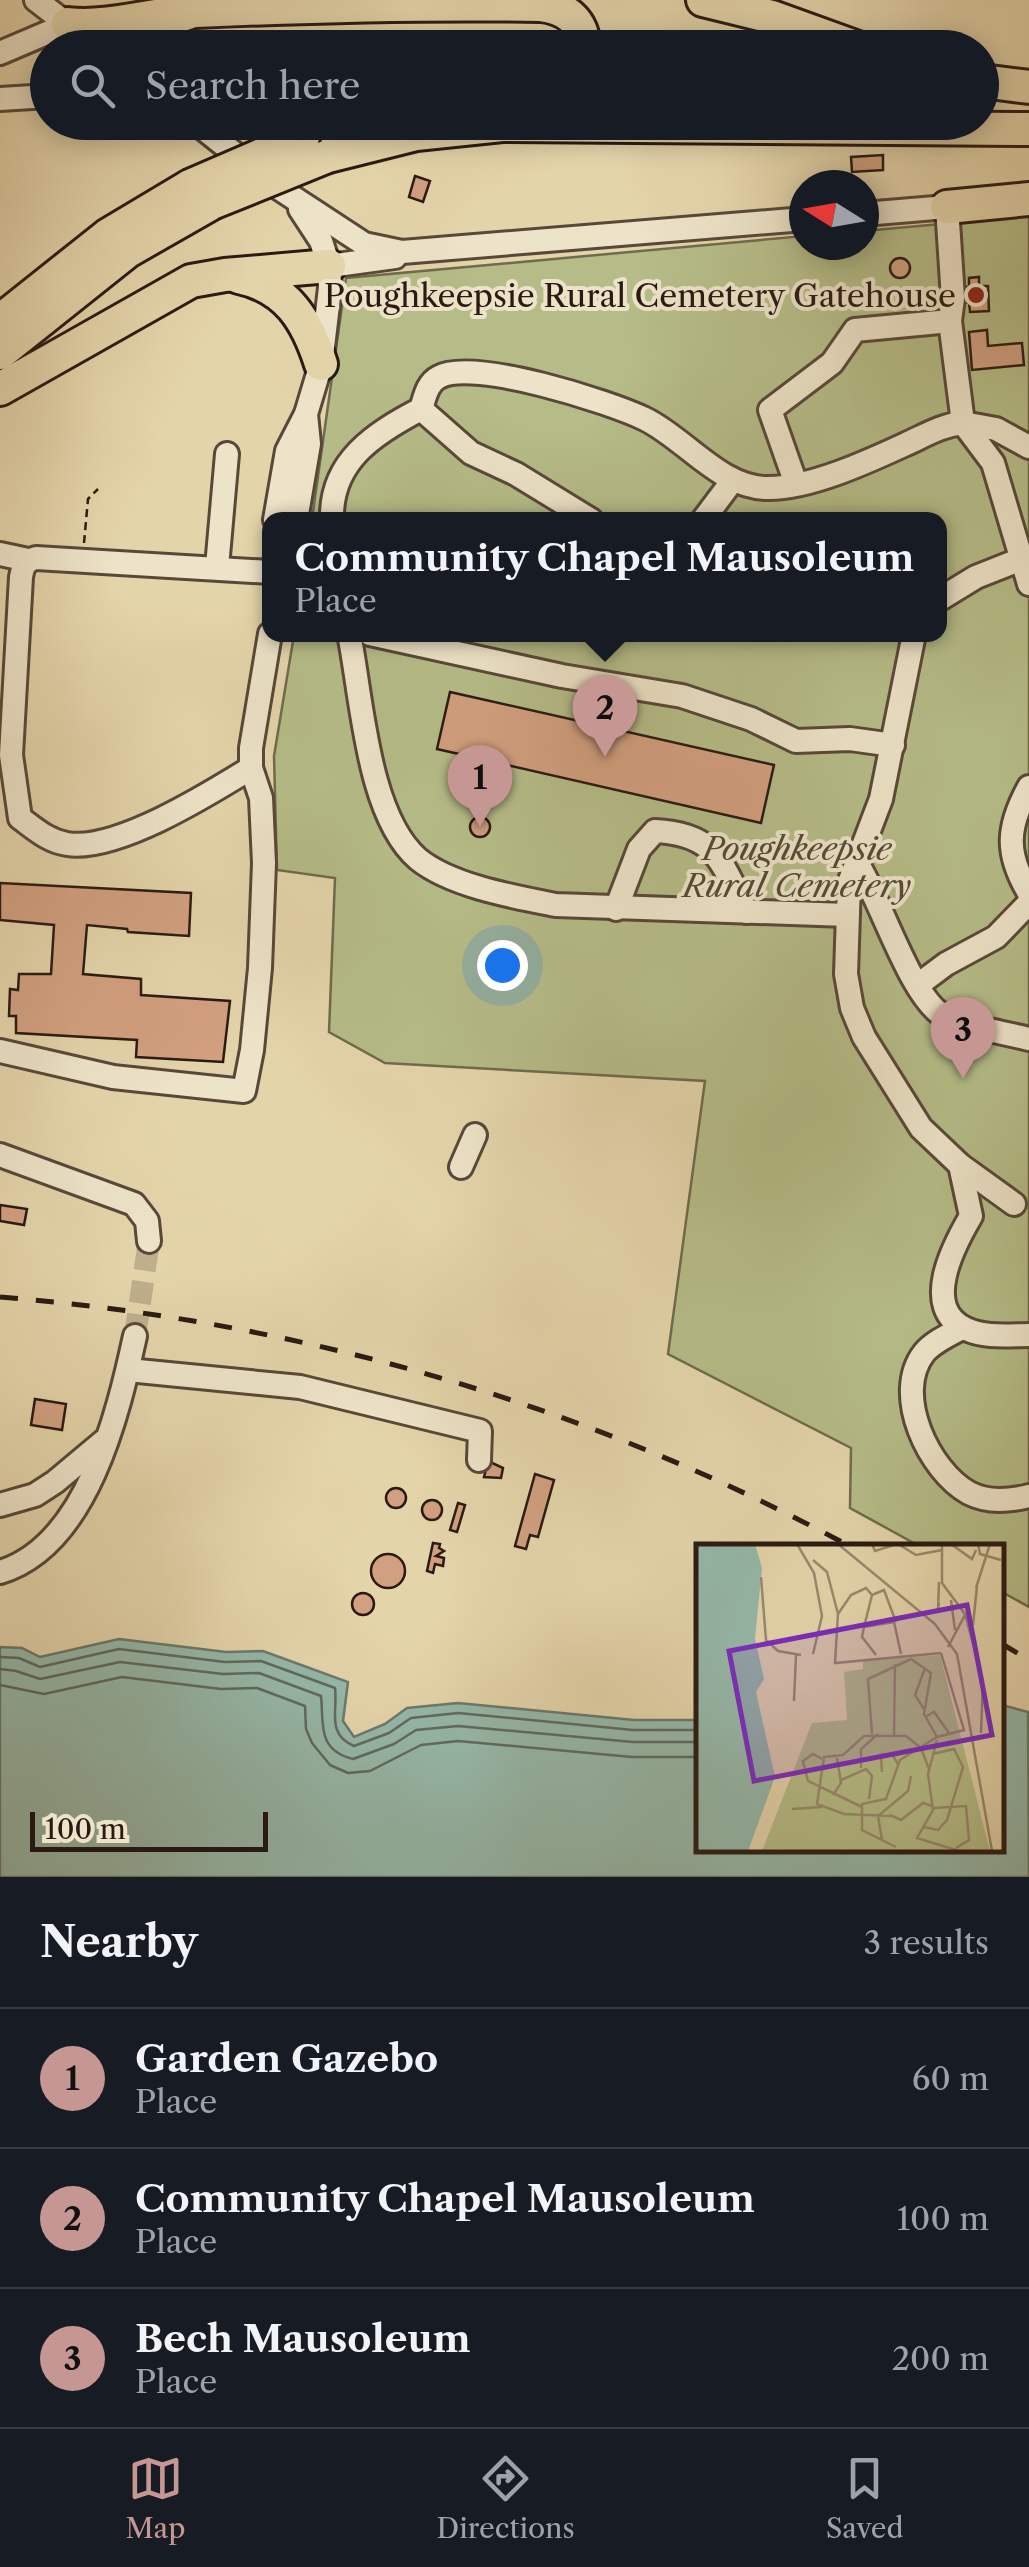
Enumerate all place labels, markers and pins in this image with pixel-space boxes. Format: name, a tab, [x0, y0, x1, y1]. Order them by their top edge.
place label: Poughkeepsie Rural Cemetery Gatehouse	[324, 276, 956, 315]
marker: Poughkeepsie Rural Cemetery Gatehouse	[965, 284, 987, 306]
pin: 2	[572, 674, 638, 757]
pin: 1	[448, 744, 512, 827]
pin: 3	[930, 996, 996, 1079]

